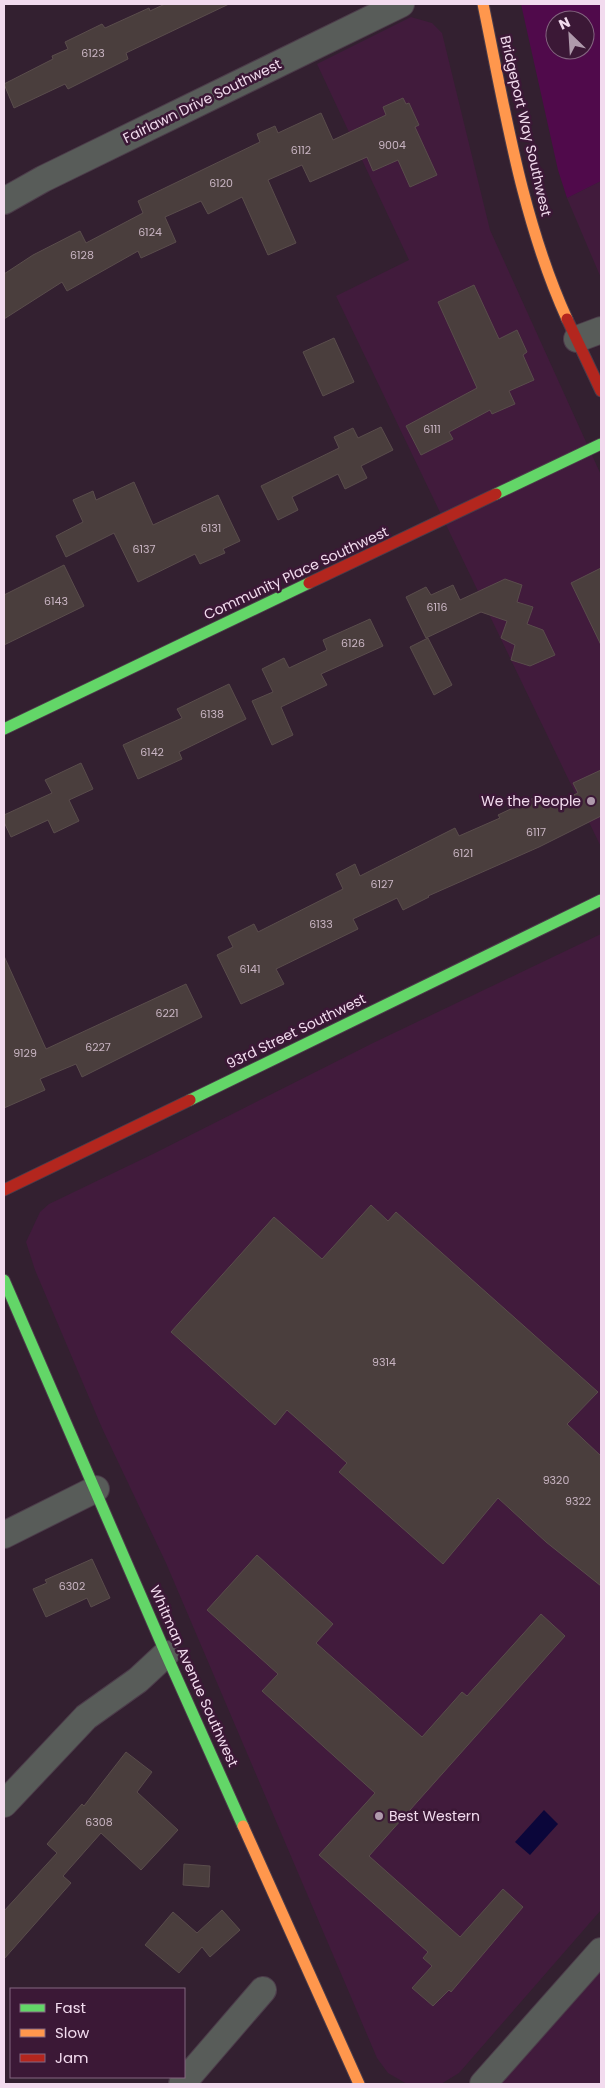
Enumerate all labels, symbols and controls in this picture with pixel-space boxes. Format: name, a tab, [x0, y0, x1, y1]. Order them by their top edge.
north arrow	[545, 10, 595, 60]
text: N	[556, 12, 574, 35]
street label: Bridgeport Way Southwest	[495, 34, 557, 218]
house number: 6123	[81, 45, 105, 61]
street label: Fairlawn Drive Southwest	[119, 54, 285, 148]
house number: 9004	[378, 137, 406, 153]
house number: 6112	[291, 142, 311, 158]
house number: 6120	[209, 175, 233, 191]
house number: 6124	[138, 224, 162, 240]
house number: 6128	[70, 247, 94, 263]
house number: 6111	[423, 421, 441, 437]
house number: 6131	[201, 520, 221, 536]
street label: Community Place Southwest	[201, 521, 391, 625]
house number: 6137	[133, 541, 156, 557]
house number: 6143	[44, 593, 68, 609]
house number: 6116	[426, 599, 448, 615]
house number: 6126	[341, 635, 365, 651]
house number: 6138	[200, 706, 224, 722]
house number: 6142	[140, 744, 164, 760]
place label: We the People	[481, 791, 581, 811]
marker: We the People	[585, 795, 597, 807]
house number: 6117	[526, 824, 546, 840]
house number: 6121	[453, 845, 473, 861]
house number: 6127	[371, 876, 393, 892]
house number: 6133	[309, 916, 333, 932]
house number: 6141	[240, 961, 260, 977]
street label: 93rd Street Southwest	[223, 988, 369, 1074]
house number: 6221	[155, 1005, 179, 1021]
house number: 6227	[85, 1039, 111, 1055]
house number: 9129	[13, 1045, 37, 1061]
house number: 9314	[372, 1354, 396, 1370]
house number: 9320	[543, 1472, 569, 1488]
house number: 9322	[565, 1493, 591, 1509]
house number: 6302	[59, 1578, 85, 1594]
street label: Whitman Avenue Southwest	[145, 1582, 243, 1770]
place label: Best Western	[389, 1806, 480, 1826]
marker: Best Western	[373, 1810, 385, 1822]
house number: 6308	[85, 1814, 113, 1830]
legend	[10, 1988, 185, 2078]
text: Fast	[55, 1997, 86, 2018]
text: Slow	[55, 2022, 90, 2043]
text: Jam	[55, 2047, 89, 2068]

